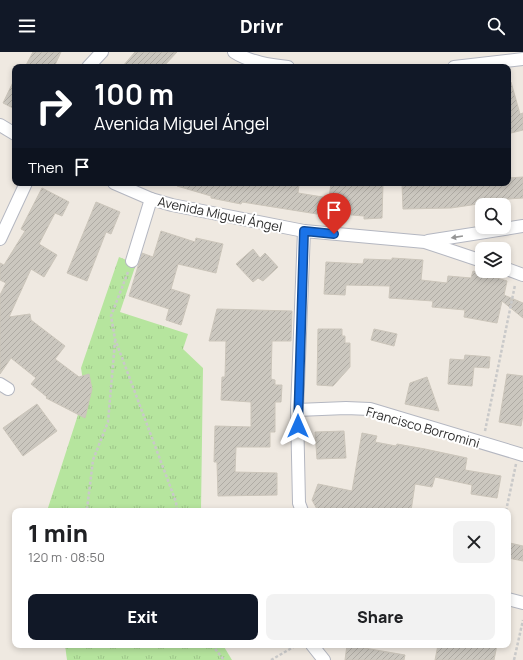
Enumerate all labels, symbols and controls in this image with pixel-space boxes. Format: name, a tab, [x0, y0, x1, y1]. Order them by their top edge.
text: Drivr	[240, 14, 283, 38]
icon: menu	[16, 15, 38, 37]
icon: search	[485, 15, 507, 37]
text: 100 m	[94, 75, 174, 113]
icon: right	[28, 80, 80, 132]
text: Avenida Miguel Ángel	[94, 111, 269, 135]
icon: arrive	[71, 156, 93, 178]
text: Then	[28, 157, 63, 178]
street label: Avenida Miguel Ángel	[156, 192, 284, 236]
pin	[317, 193, 351, 234]
map controls	[475, 198, 511, 278]
button: search	[475, 198, 511, 234]
icon: arrive	[323, 199, 345, 221]
one-way arrow	[451, 234, 463, 240]
button: layers	[475, 242, 511, 278]
street label: Francisco Borromini	[364, 402, 482, 452]
position arrow	[277, 405, 319, 447]
text: 1 min	[28, 516, 88, 549]
button: close	[453, 521, 495, 563]
text: 120 m · 08:50	[28, 548, 105, 566]
button: Exit	[28, 594, 258, 640]
button: Share	[266, 594, 495, 640]

